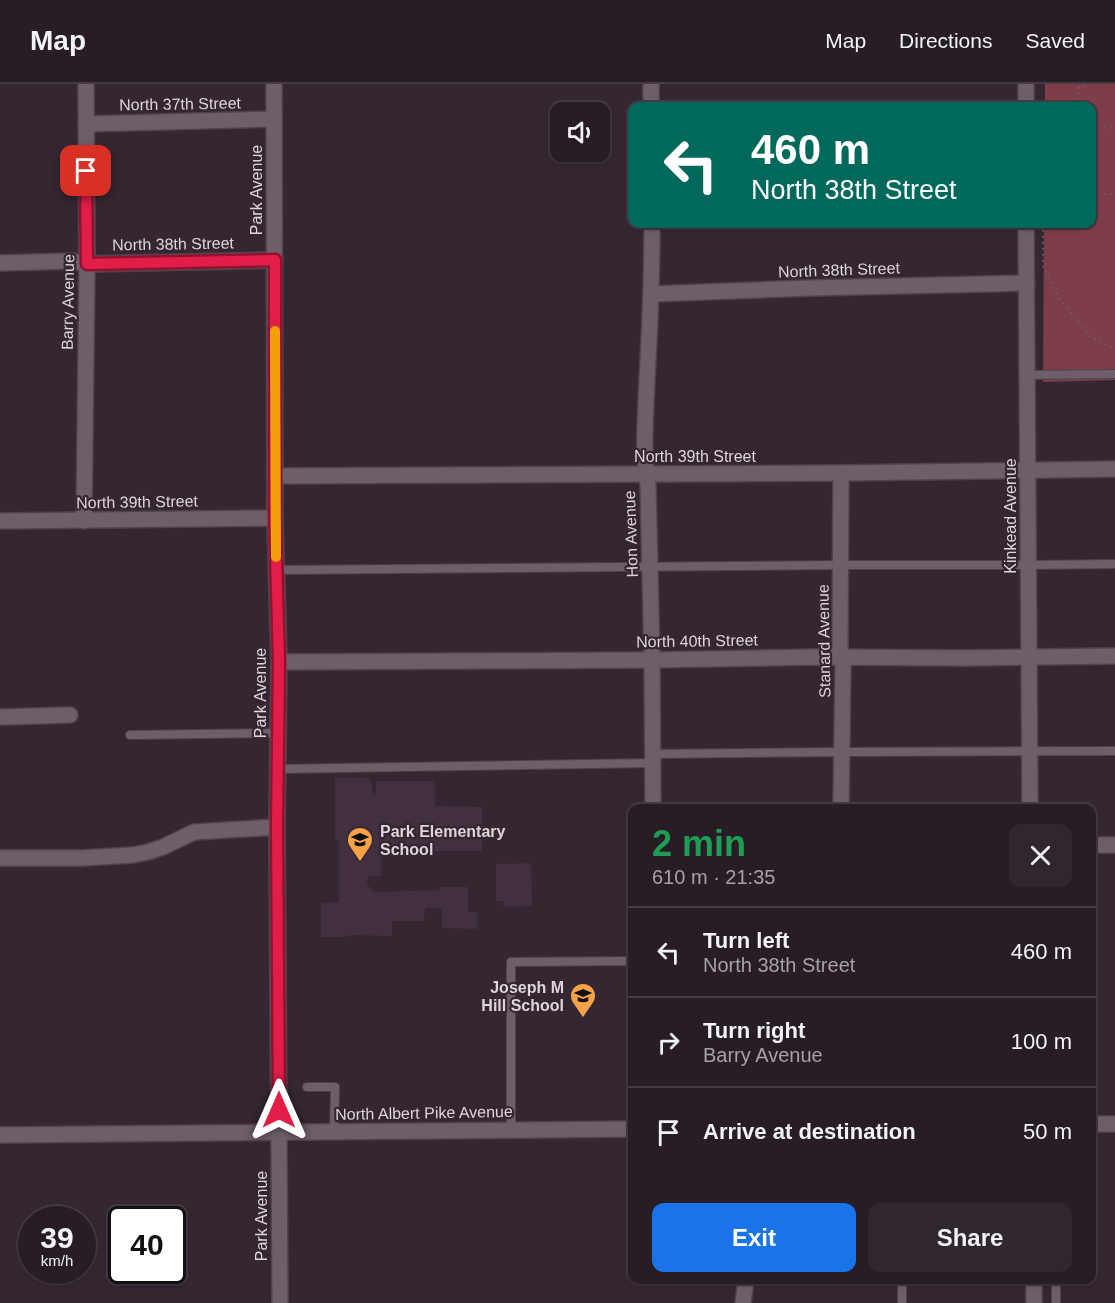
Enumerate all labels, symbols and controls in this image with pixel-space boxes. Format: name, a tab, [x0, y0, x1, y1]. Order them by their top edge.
text: Map	[30, 25, 86, 56]
text: Map	[825, 29, 866, 52]
text: Directions	[899, 29, 992, 52]
text: Saved	[1025, 29, 1085, 52]
street label: North 37th Street	[119, 94, 242, 114]
map controls	[550, 102, 610, 162]
button: sound	[550, 102, 610, 162]
icon: left	[652, 126, 730, 204]
text: 460 m	[751, 126, 870, 173]
pin	[60, 145, 111, 196]
street label: Park Avenue	[248, 145, 265, 235]
icon: arrive	[69, 154, 102, 187]
text: North 38th Street	[751, 175, 957, 205]
street label: North 38th Street	[112, 234, 235, 254]
street label: Barry Avenue	[59, 254, 77, 350]
street label: North 38th Street	[778, 259, 901, 281]
street label: North 39th Street	[634, 448, 756, 465]
street label: Kinkead Avenue	[1002, 458, 1019, 574]
street label: Hon Avenue	[621, 490, 641, 578]
street label: North 39th Street	[76, 492, 199, 512]
street label: Stanard Avenue	[815, 584, 833, 698]
street label: North 40th Street	[636, 631, 759, 651]
street label: Park Avenue	[252, 648, 269, 738]
place label: Park Elementary School	[380, 823, 506, 858]
text: 2 min	[652, 823, 746, 864]
button: close	[1009, 824, 1072, 887]
school or university icon: Park Elementary School	[345, 825, 375, 863]
text: 610 m · 21:35	[652, 866, 775, 888]
text: Turn left	[703, 928, 789, 953]
icon: left	[652, 936, 685, 969]
text: 460 m	[1011, 939, 1072, 964]
text: North 38th Street	[703, 954, 855, 976]
place label: Joseph M Hill School	[481, 979, 564, 1014]
school or university icon: Joseph M Hill School	[568, 981, 598, 1019]
text: Turn right	[703, 1018, 805, 1043]
icon: right	[652, 1026, 685, 1059]
text: 100 m	[1011, 1029, 1072, 1054]
text: Barry Avenue	[703, 1044, 823, 1066]
position arrow	[247, 1078, 311, 1142]
street label: North Albert Pike Avenue	[335, 1103, 513, 1123]
icon: arrive	[652, 1116, 685, 1149]
text: Arrive at destination	[703, 1119, 916, 1144]
text: 50 m	[1023, 1119, 1072, 1144]
street label: Park Avenue	[253, 1171, 270, 1261]
button: Exit	[652, 1203, 856, 1272]
button: Share	[868, 1203, 1072, 1272]
speed limit sign: 40	[108, 1206, 186, 1284]
text: 39	[40, 1221, 74, 1254]
text: km/h	[41, 1252, 73, 1269]

